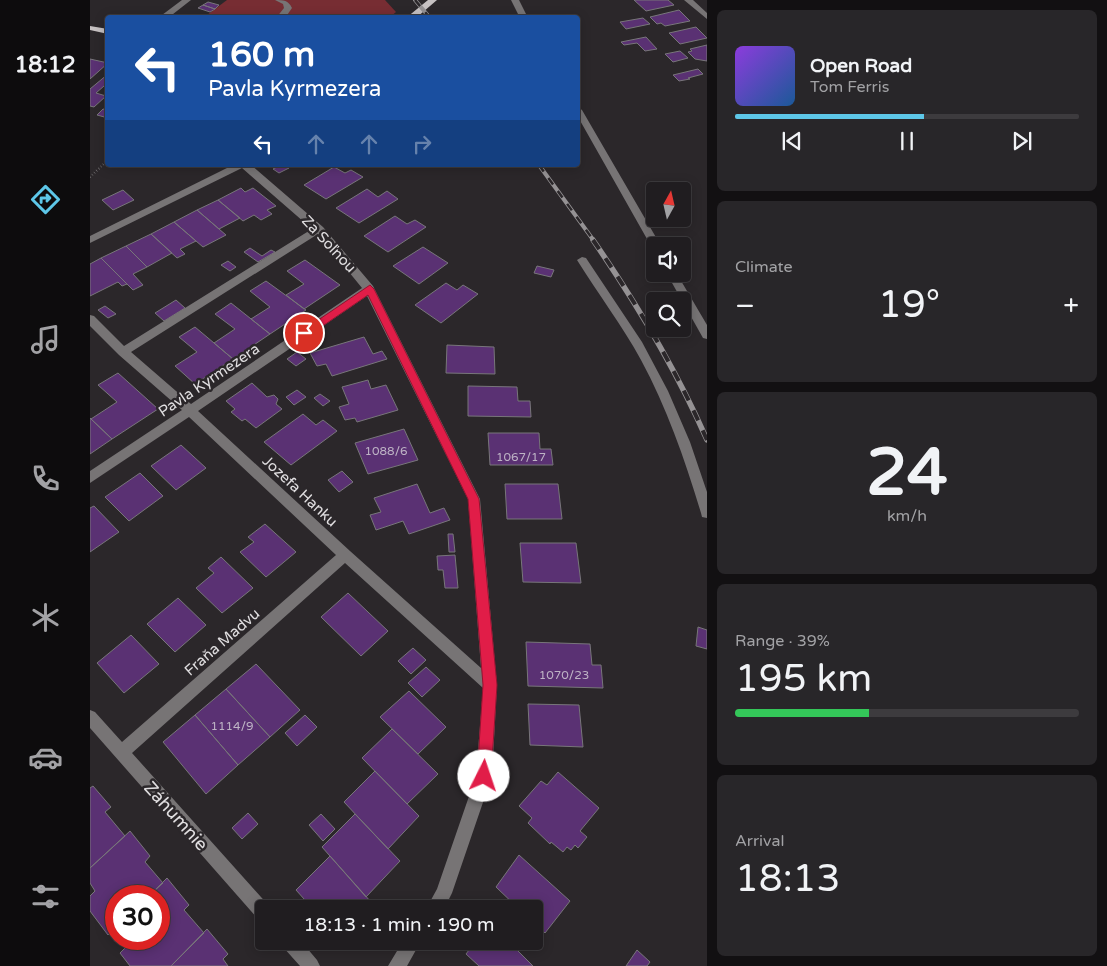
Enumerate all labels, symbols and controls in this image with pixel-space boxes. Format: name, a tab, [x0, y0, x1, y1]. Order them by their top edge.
text: 160 m	[208, 34, 315, 76]
icon: left	[125, 35, 190, 100]
text: 18:12	[15, 52, 75, 78]
text: Open Road	[810, 55, 912, 77]
text: Pavla Kyrmezera	[208, 76, 381, 102]
text: Tom Ferris	[810, 77, 889, 97]
icon: previous	[778, 127, 806, 155]
icon: pause	[893, 127, 921, 155]
icon: next	[1008, 127, 1036, 155]
icon: left	[249, 130, 277, 158]
icon: ahead	[302, 130, 330, 158]
icon: ahead	[355, 130, 383, 158]
icon: right	[408, 130, 436, 158]
icon: directions	[28, 182, 63, 217]
north arrow	[646, 182, 691, 228]
map controls	[646, 182, 691, 337]
street label: Za Soľnou	[298, 212, 360, 276]
button: sound	[646, 237, 691, 282]
text: Climate	[735, 257, 793, 277]
text: 19°	[878, 282, 940, 328]
text: −	[735, 289, 755, 323]
text: +	[1063, 289, 1079, 323]
button: search	[646, 292, 691, 337]
pin	[283, 312, 325, 354]
icon: arrive	[290, 319, 318, 347]
icon: music	[28, 322, 63, 357]
street label: Pavla Kyrmezera	[155, 339, 263, 421]
text: 24	[866, 434, 948, 513]
house number: 1088/6	[365, 444, 408, 458]
house number: 1067/17	[496, 450, 546, 464]
street label: Jozefa Hanku	[259, 452, 341, 530]
icon: phone	[28, 461, 63, 496]
text: km/h	[887, 506, 927, 526]
icon: climate	[28, 600, 63, 635]
street label: Fraňa Madvu	[181, 604, 263, 680]
text: Range · 39%	[735, 631, 830, 651]
text: 195 km	[735, 656, 872, 702]
house number: 1070/23	[539, 668, 589, 682]
house number: 1114/9	[211, 719, 254, 733]
icon: car	[28, 740, 63, 775]
position arrow	[457, 749, 509, 801]
street label: Záhumnie	[139, 777, 213, 855]
text: Arrival	[735, 831, 784, 851]
text: 18:13	[735, 856, 840, 902]
icon: filters	[28, 879, 63, 914]
speed limit sign: 30	[105, 885, 170, 950]
text: 18:13 · 1 min · 190 m	[303, 914, 495, 936]

